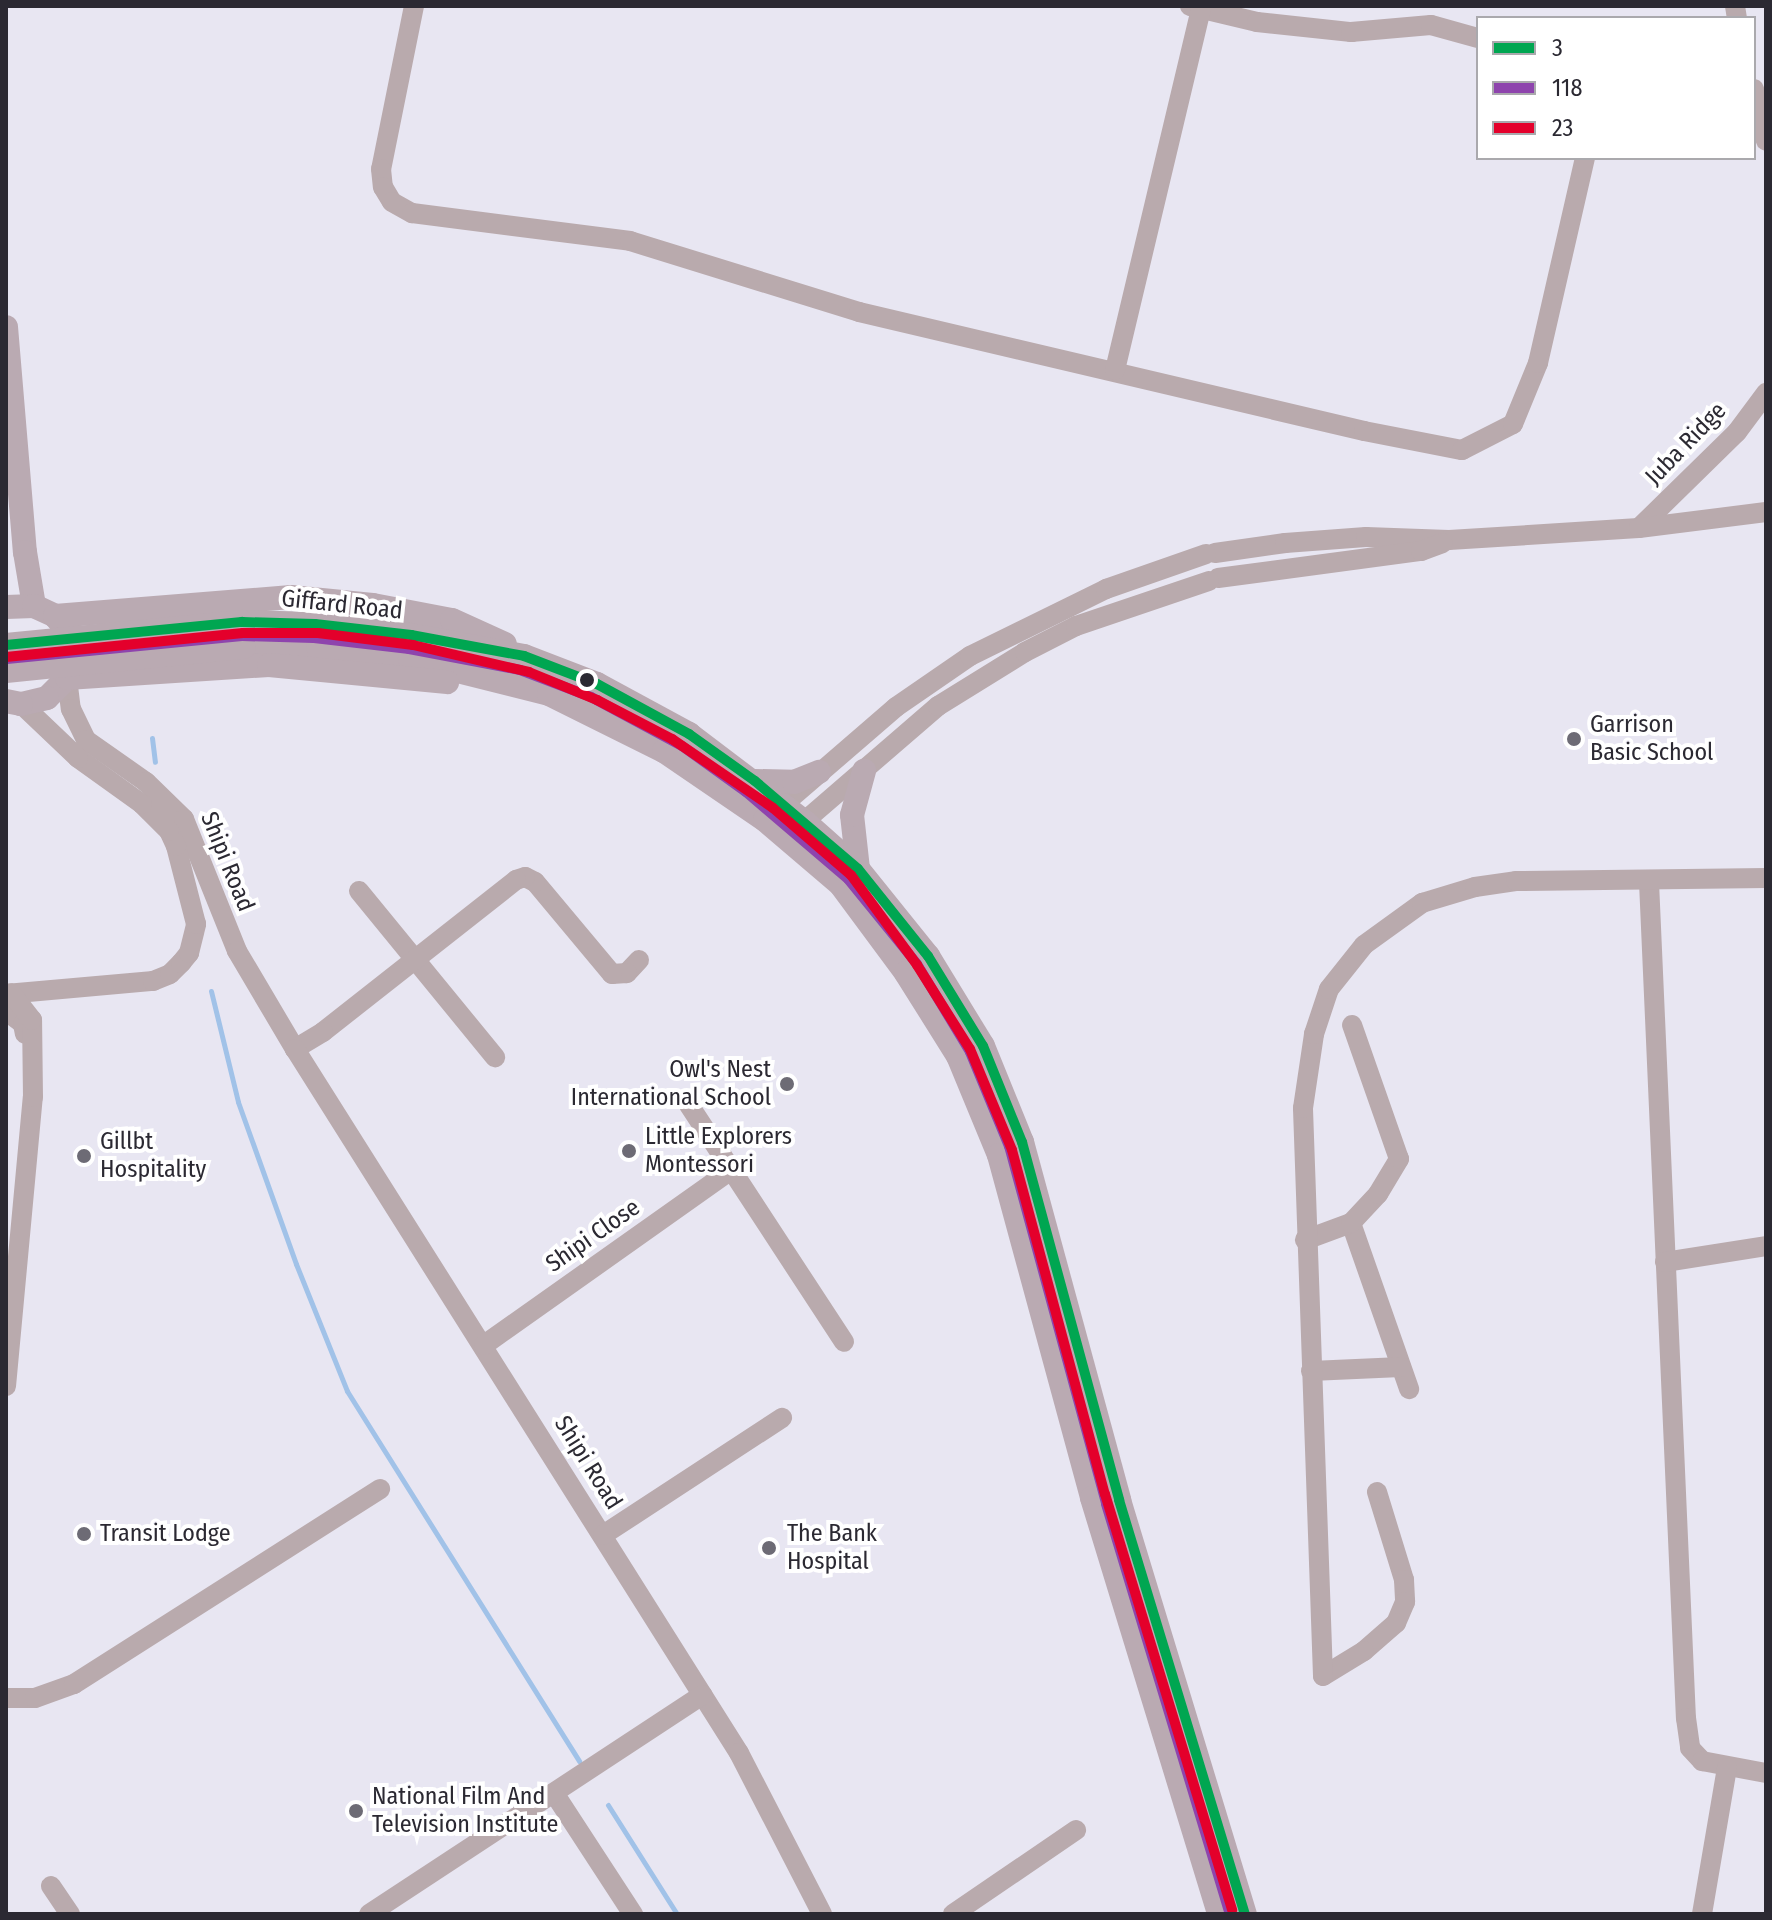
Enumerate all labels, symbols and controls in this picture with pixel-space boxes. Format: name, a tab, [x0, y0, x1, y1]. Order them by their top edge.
legend	[1476, 16, 1756, 160]
text: 3	[1552, 34, 1563, 62]
text: 118	[1552, 74, 1582, 102]
text: 23	[1552, 114, 1573, 142]
street label: Juba Ridge	[1640, 397, 1732, 491]
street label: Giffard Road	[280, 584, 404, 626]
unlabelled marker	[579, 672, 595, 688]
place label: Garrison Basic School	[1590, 711, 1713, 767]
marker: Garrison Basic School	[1565, 730, 1583, 748]
street label: Shipi Road	[194, 808, 260, 916]
place label: Owl's Nest International School	[571, 1056, 771, 1112]
marker: Owl's Nest International School	[778, 1075, 796, 1093]
place label: Little Explorers Montessori	[645, 1123, 792, 1179]
place label: Gillbt Hospitality	[100, 1128, 206, 1184]
marker: Little Explorers Montessori	[620, 1142, 638, 1160]
marker: Gillbt Hospitality	[75, 1147, 93, 1165]
street label: Shipi Close	[541, 1193, 645, 1279]
street label: Shipi Road	[548, 1411, 628, 1515]
place label: Transit Lodge	[100, 1520, 231, 1548]
place label: The Bank Hospital	[787, 1520, 877, 1576]
marker: Transit Lodge	[75, 1525, 93, 1543]
marker: The Bank Hospital	[758, 1537, 780, 1559]
place label: National Film And Television Institute	[372, 1783, 558, 1839]
marker: National Film And Television Institute	[347, 1802, 365, 1820]

